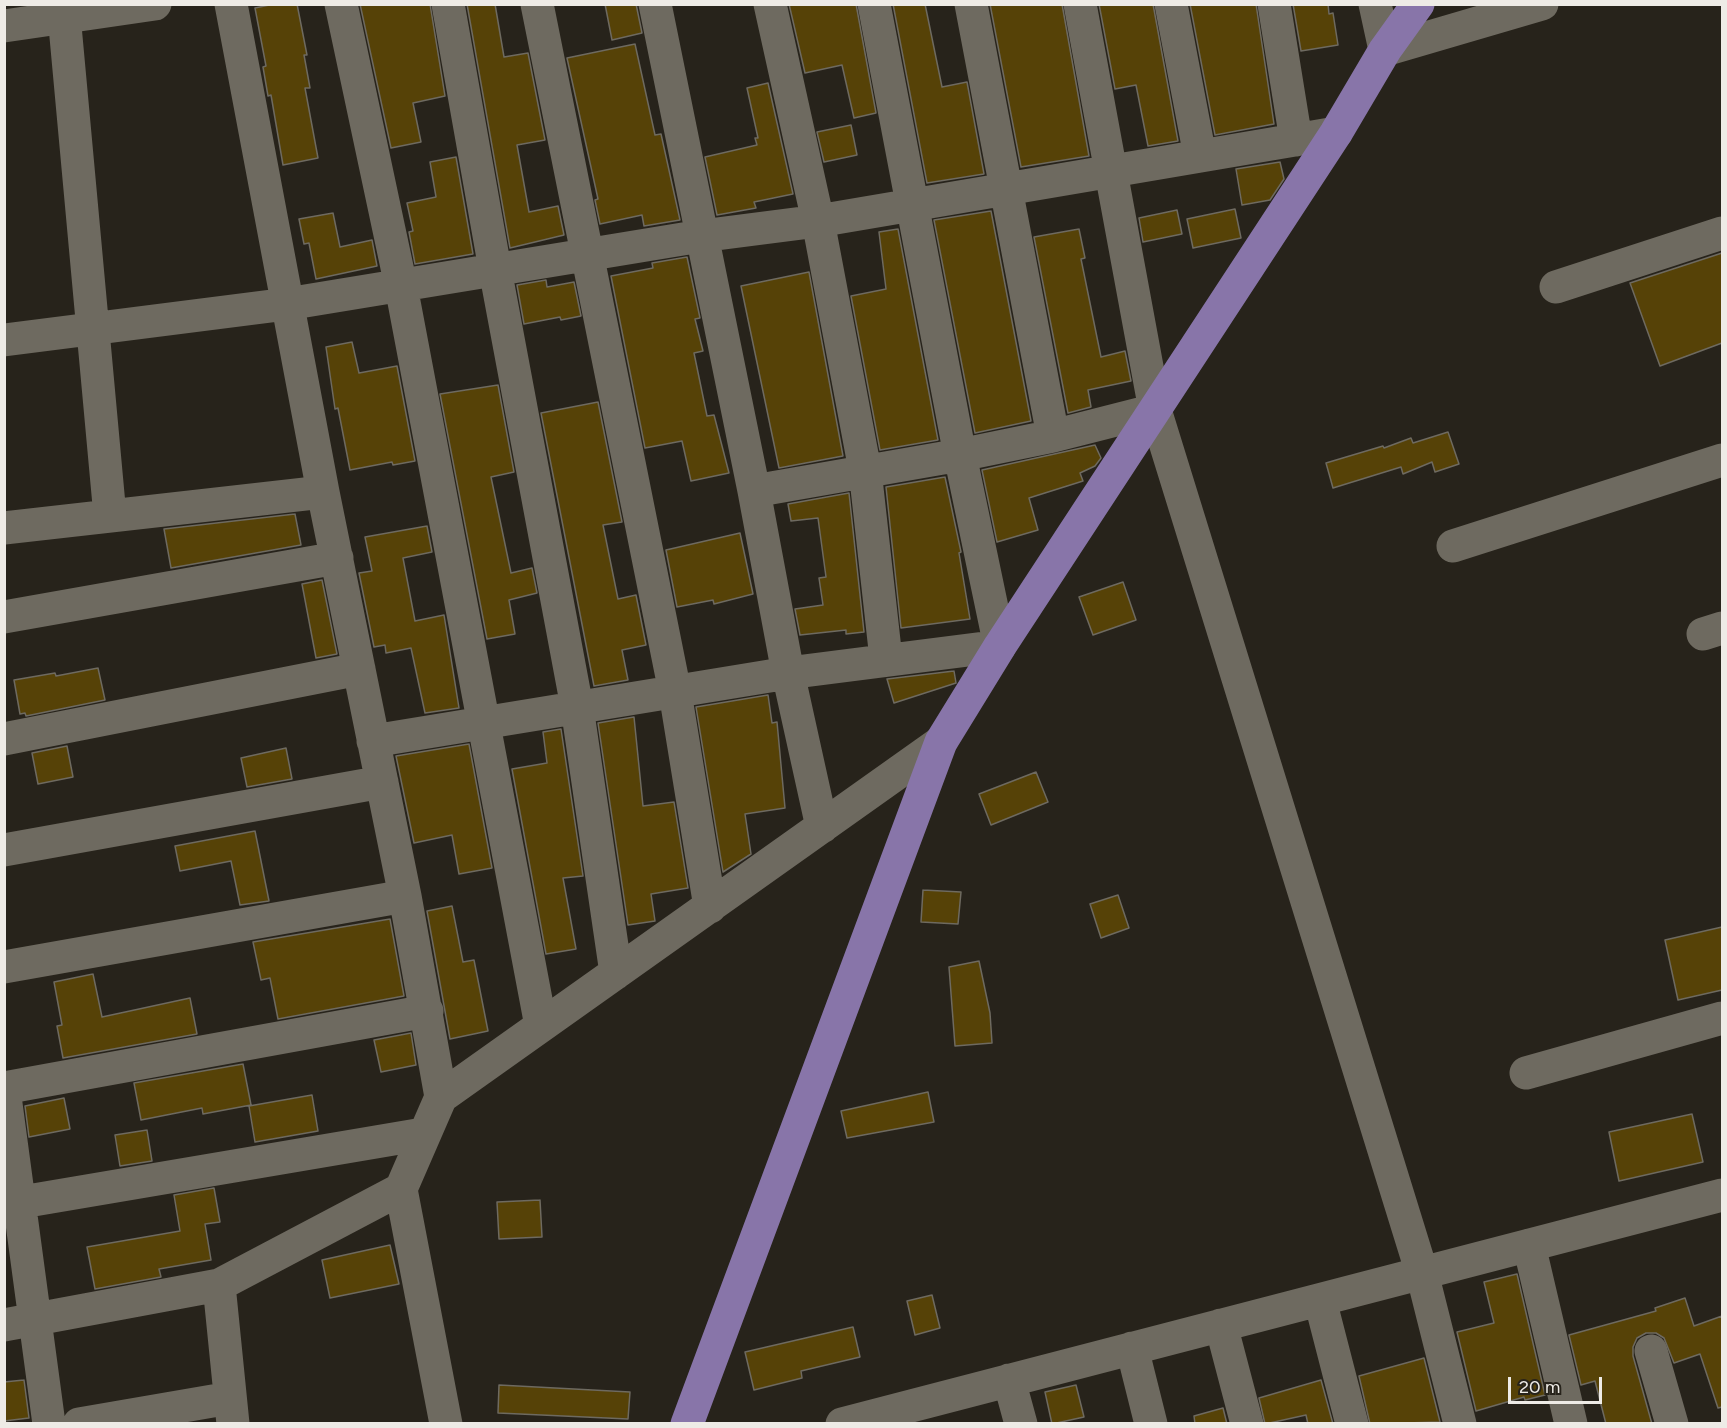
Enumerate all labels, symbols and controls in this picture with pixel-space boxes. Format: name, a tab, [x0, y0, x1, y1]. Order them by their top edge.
scale bar	[1511, 1365, 1606, 1403]
text: 20 m	[1519, 1376, 1560, 1398]

